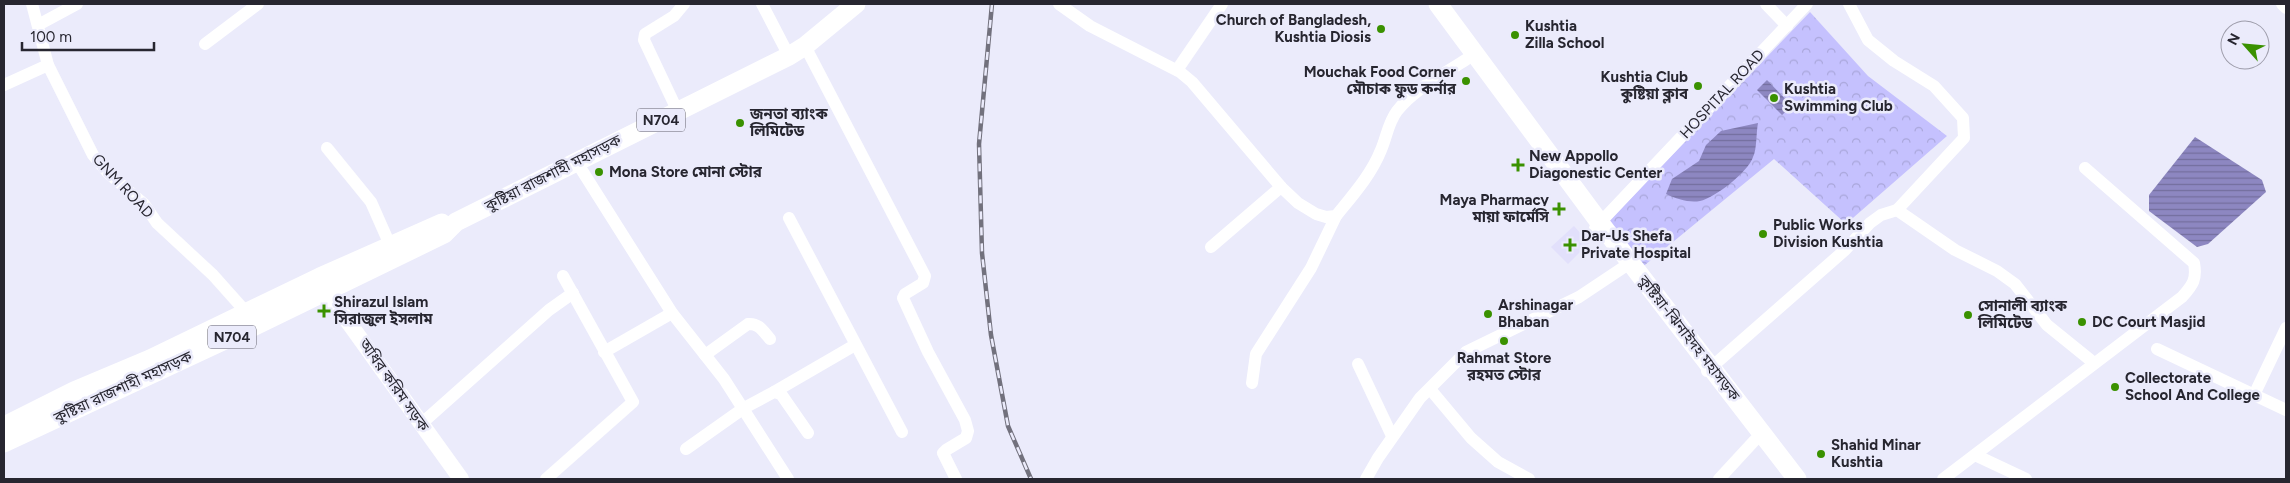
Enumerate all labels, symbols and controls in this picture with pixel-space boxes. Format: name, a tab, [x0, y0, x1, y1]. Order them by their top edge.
place label: Church of Bangladesh, Kushtia Diosis	[1216, 11, 1371, 46]
place label: Kushtia Zilla School	[1525, 17, 1604, 52]
scale bar	[22, 20, 155, 52]
north arrow	[2220, 20, 2270, 70]
marker: Church of Bangladesh, Kushtia Diosis	[1375, 23, 1387, 35]
text: 100 m	[30, 28, 72, 46]
marker: Kushtia Zilla School	[1509, 29, 1521, 41]
text: N	[2224, 31, 2244, 48]
street label: HOSPITAL ROAD	[1676, 46, 1768, 142]
place label: Mouchak Food Corner মৌচাক ফুড কর্নার	[1304, 63, 1457, 99]
place label: Kushtia Club কুষ্টিয়া ক্লাব	[1601, 68, 1689, 104]
marker: Mouchak Food Corner মৌচাক ফুড কর্নার	[1460, 75, 1472, 87]
marker: Kushtia Club কুষ্টিয়া ক্লাব	[1692, 80, 1704, 92]
place label: Kushtia Swimming Club	[1784, 80, 1893, 115]
marker: Kushtia Swimming Club	[1768, 92, 1780, 104]
place label: জনতা ব্যাংক লিমিটেড	[749, 105, 828, 140]
road number: N704	[637, 108, 685, 132]
marker: জনতা ব্যাংক লিমিটেড	[734, 117, 746, 129]
street label: কুষ্টিয়া রাজশাহী মহাসড়ক	[481, 130, 625, 216]
place label: New Appollo Diagonestic Center	[1529, 147, 1663, 182]
street label: GNM ROAD	[89, 150, 157, 222]
marker: New Appollo Diagonestic Center	[1511, 158, 1525, 172]
place label: Mona Store মোনা স্টোর	[609, 163, 763, 181]
marker: Mona Store মোনা স্টোর	[593, 166, 605, 178]
place label: Maya Pharmacy মায়া ফার্মেসি	[1440, 191, 1549, 226]
marker: Maya Pharmacy মায়া ফার্মেসি	[1553, 203, 1565, 215]
place label: Public Works Division Kushtia	[1773, 216, 1883, 251]
place label: Dar-Us Shefa Private Hospital	[1581, 227, 1691, 262]
marker: Public Works Division Kushtia	[1757, 228, 1769, 240]
marker: Dar-Us Shefa Private Hospital	[1563, 238, 1577, 252]
street label: কুষ্টিয়া-ঝিনাইদহ মহাসড়ক	[1634, 271, 1744, 405]
place label: Shirazul Islam সিরাজুল ইসলাম	[333, 293, 433, 328]
place label: Arshinagar Bhaban	[1498, 296, 1573, 331]
place label: সোনালী ব্যাংক লিমিটেড	[1977, 297, 2068, 332]
marker: Shirazul Islam সিরাজুল ইসলাম	[318, 305, 330, 317]
marker: Arshinagar Bhaban	[1482, 308, 1494, 320]
marker: সোনালী ব্যাংক লিমিটেড	[1962, 309, 1974, 321]
place label: DC Court Masjid	[2092, 313, 2205, 331]
marker: DC Court Masjid	[2076, 316, 2088, 328]
road number: N704	[208, 326, 256, 348]
street label: অধির করিম সড়ক	[355, 334, 433, 436]
marker: Rahmat Store রহমত স্টোর	[1498, 335, 1510, 347]
street label: কুষ্টিয়া রাজশাহী মহাসড়ক	[50, 347, 196, 427]
place label: Rahmat Store রহমত স্টোর	[1457, 349, 1552, 384]
place label: Collectorate School And College	[2125, 369, 2261, 404]
marker: Collectorate School And College	[2109, 381, 2121, 393]
place label: Shahid Minar Kushtia	[1831, 436, 1921, 471]
marker: Shahid Minar Kushtia	[1815, 448, 1827, 460]

